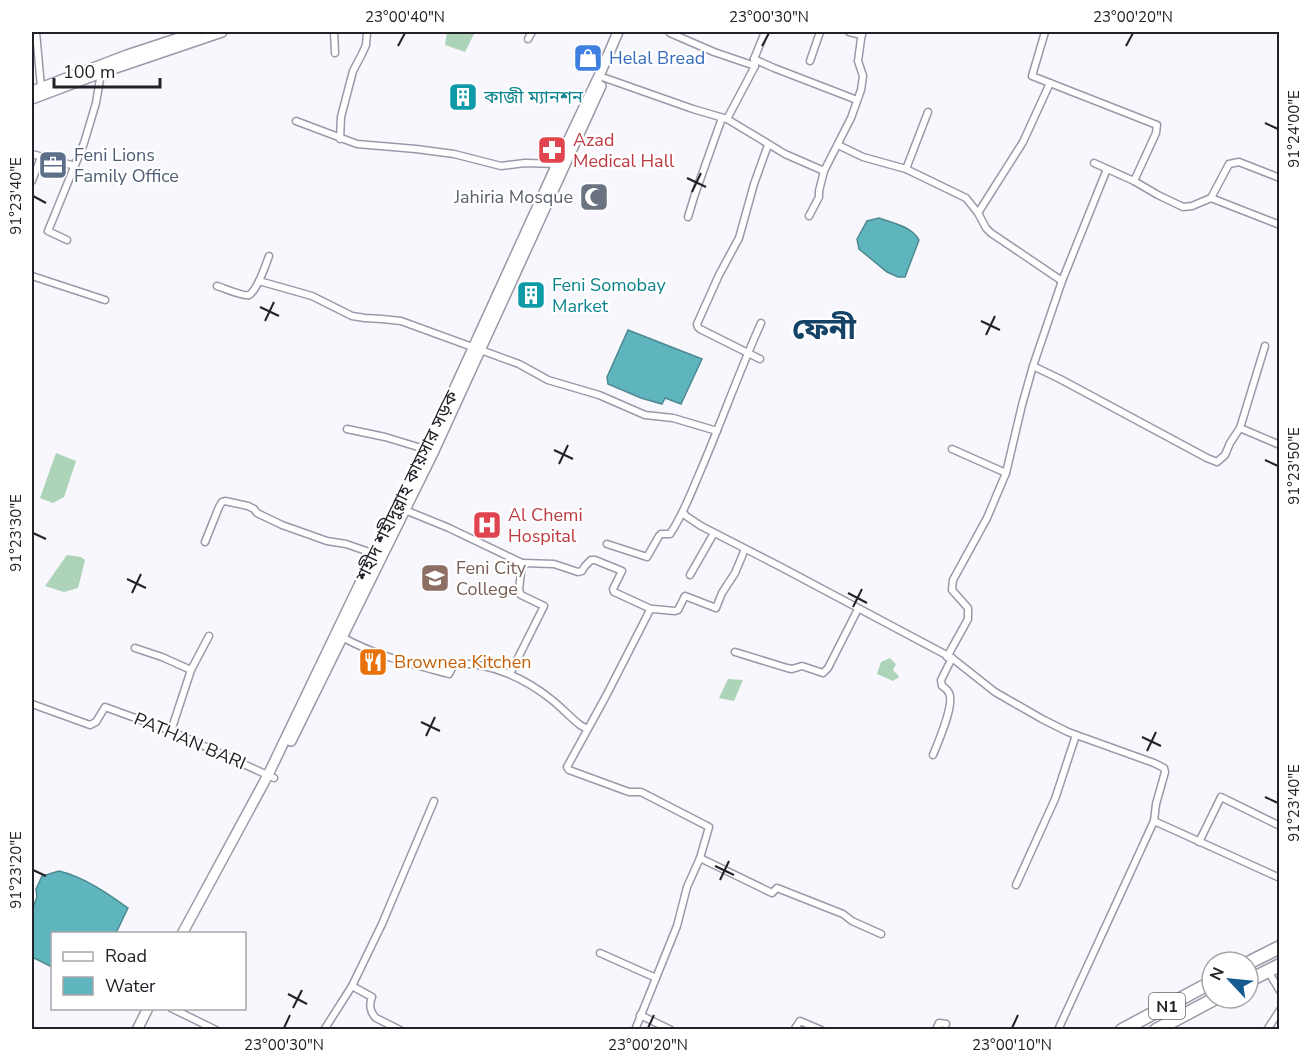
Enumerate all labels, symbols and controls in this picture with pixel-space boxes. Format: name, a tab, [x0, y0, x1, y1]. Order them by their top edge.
text: 23°00'40"N	[365, 7, 445, 27]
text: 23°00'30"N	[729, 7, 809, 27]
text: 23°00'20"N	[1093, 7, 1173, 27]
shop icon: Helal Bread	[572, 42, 604, 74]
place label: Helal Bread	[609, 46, 705, 70]
scale bar	[54, 51, 160, 89]
text: 100 m	[63, 60, 115, 84]
building icon: কাজী ম্যানশন	[447, 81, 479, 113]
place label: কাজী ম্যানশন	[483, 85, 584, 109]
text: 91°24'00"E	[1284, 90, 1304, 168]
place label: Azad Medical Hall	[573, 128, 675, 173]
pharmacy icon: Azad Medical Hall	[536, 134, 568, 166]
place label: Feni Lions Family Office	[74, 143, 179, 188]
office icon: Feni Lions Family Office	[37, 149, 69, 181]
text: 91°23'40"E	[6, 157, 26, 235]
mosque icon: Jahiria Mosque	[578, 181, 610, 213]
place label: Jahiria Mosque	[453, 185, 573, 209]
place label: Feni Somobay Market	[552, 273, 667, 318]
building icon: Feni Somobay Market	[515, 279, 547, 311]
district label: ফেনী	[792, 309, 856, 350]
street label: শহীদ শহীদুল্লাহ কায়সার সড়ক	[350, 386, 464, 586]
text: 91°23'50"E	[1284, 427, 1304, 505]
text: 91°23'30"E	[6, 494, 26, 572]
place label: Al Chemi Hospital	[508, 503, 583, 548]
hospital icon: Al Chemi Hospital	[471, 509, 503, 541]
place label: Feni City College	[456, 556, 527, 601]
school or university icon: Feni City College	[419, 562, 451, 594]
restaurant icon: Brownea Kitchen	[357, 646, 389, 678]
place label: Brownea Kitchen	[394, 650, 531, 674]
street label: PATHAN BARI	[130, 707, 250, 775]
text: 91°23'40"E	[1284, 764, 1304, 842]
text: 91°23'20"E	[6, 831, 26, 909]
legend	[51, 932, 246, 1010]
text: Road	[105, 944, 147, 968]
north arrow	[1200, 950, 1260, 1010]
text: N	[1205, 964, 1230, 984]
text: Water	[105, 974, 156, 998]
road number: N1	[1149, 993, 1185, 1019]
text: 23°00'30"N	[244, 1035, 324, 1055]
text: 23°00'20"N	[608, 1035, 688, 1055]
text: 23°00'10"N	[972, 1035, 1052, 1055]

